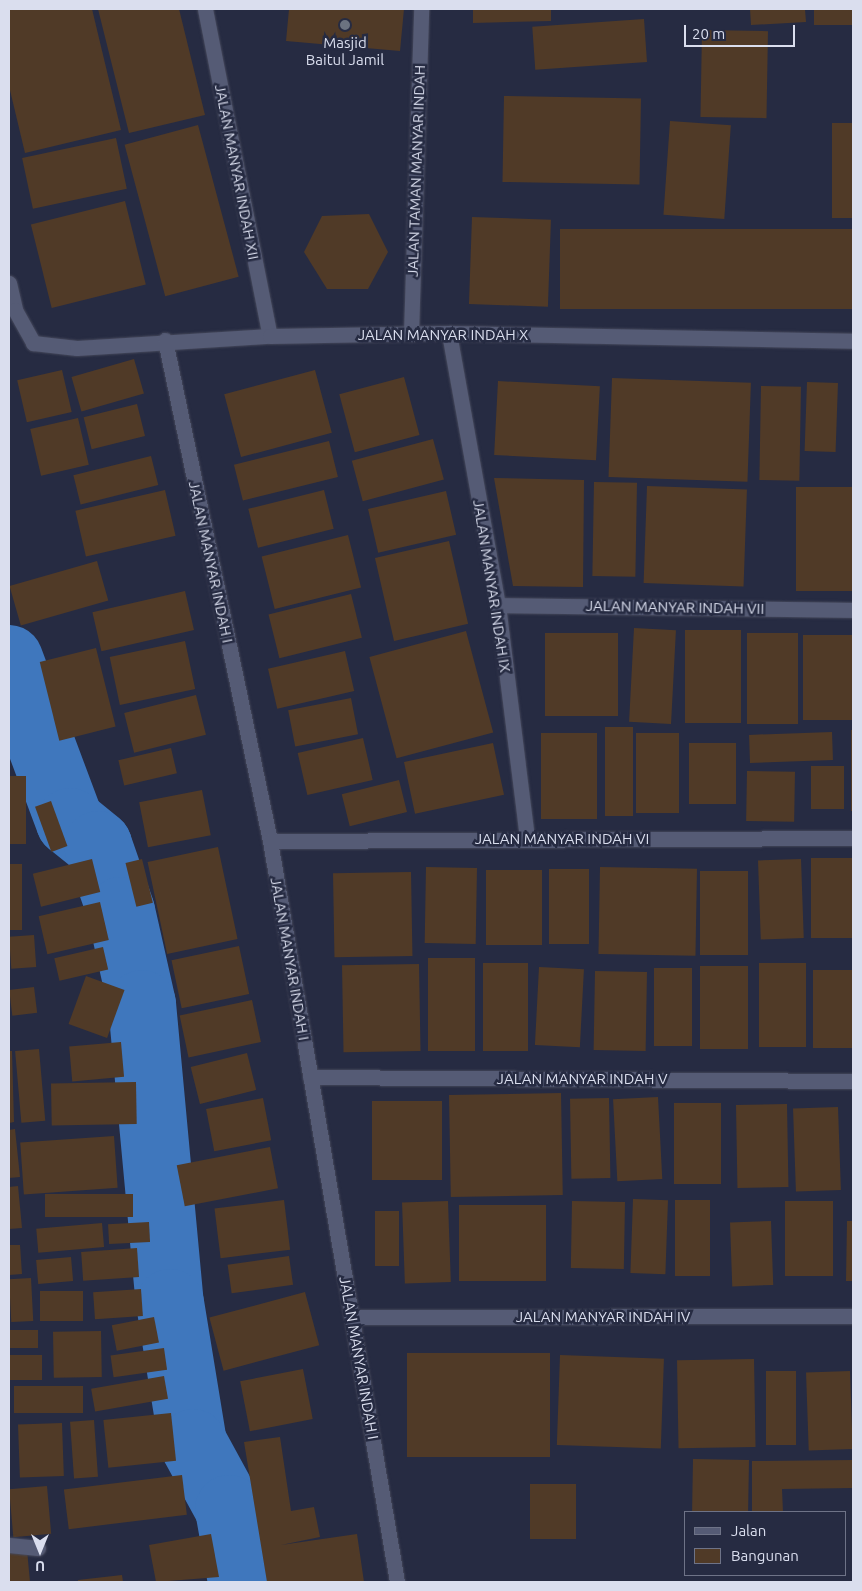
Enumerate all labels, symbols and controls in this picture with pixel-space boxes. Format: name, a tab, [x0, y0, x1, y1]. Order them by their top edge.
scale bar	[687, 15, 798, 47]
marker: Masjid Baitul Jamil	[339, 19, 351, 31]
text: 20 m	[692, 25, 725, 42]
place label: Masjid Baitul Jamil	[306, 33, 384, 68]
street label: JALAN TAMAN MANYAR INDAH	[403, 65, 429, 277]
street label: JALAN MANYAR INDAH XII	[211, 83, 263, 261]
street label: JALAN MANYAR INDAH X	[358, 326, 528, 344]
street label: JALAN MANYAR INDAH I	[185, 479, 237, 645]
street label: JALAN MANYAR INDAH IX	[469, 498, 515, 674]
street label: JALAN MANYAR INDAH VII	[586, 596, 764, 618]
street label: JALAN MANYAR INDAH VI	[475, 830, 649, 848]
street label: JALAN MANYAR INDAH I	[267, 876, 313, 1042]
street label: JALAN MANYAR INDAH V	[497, 1070, 667, 1088]
street label: JALAN MANYAR INDAH I	[336, 1275, 382, 1441]
street label: JALAN MANYAR INDAH IV	[516, 1308, 690, 1326]
legend	[684, 1511, 847, 1576]
text: Jalan	[731, 1522, 766, 1539]
north arrow	[15, 1526, 65, 1576]
text: Bangunan	[731, 1547, 799, 1564]
text: U	[35, 1558, 45, 1574]

